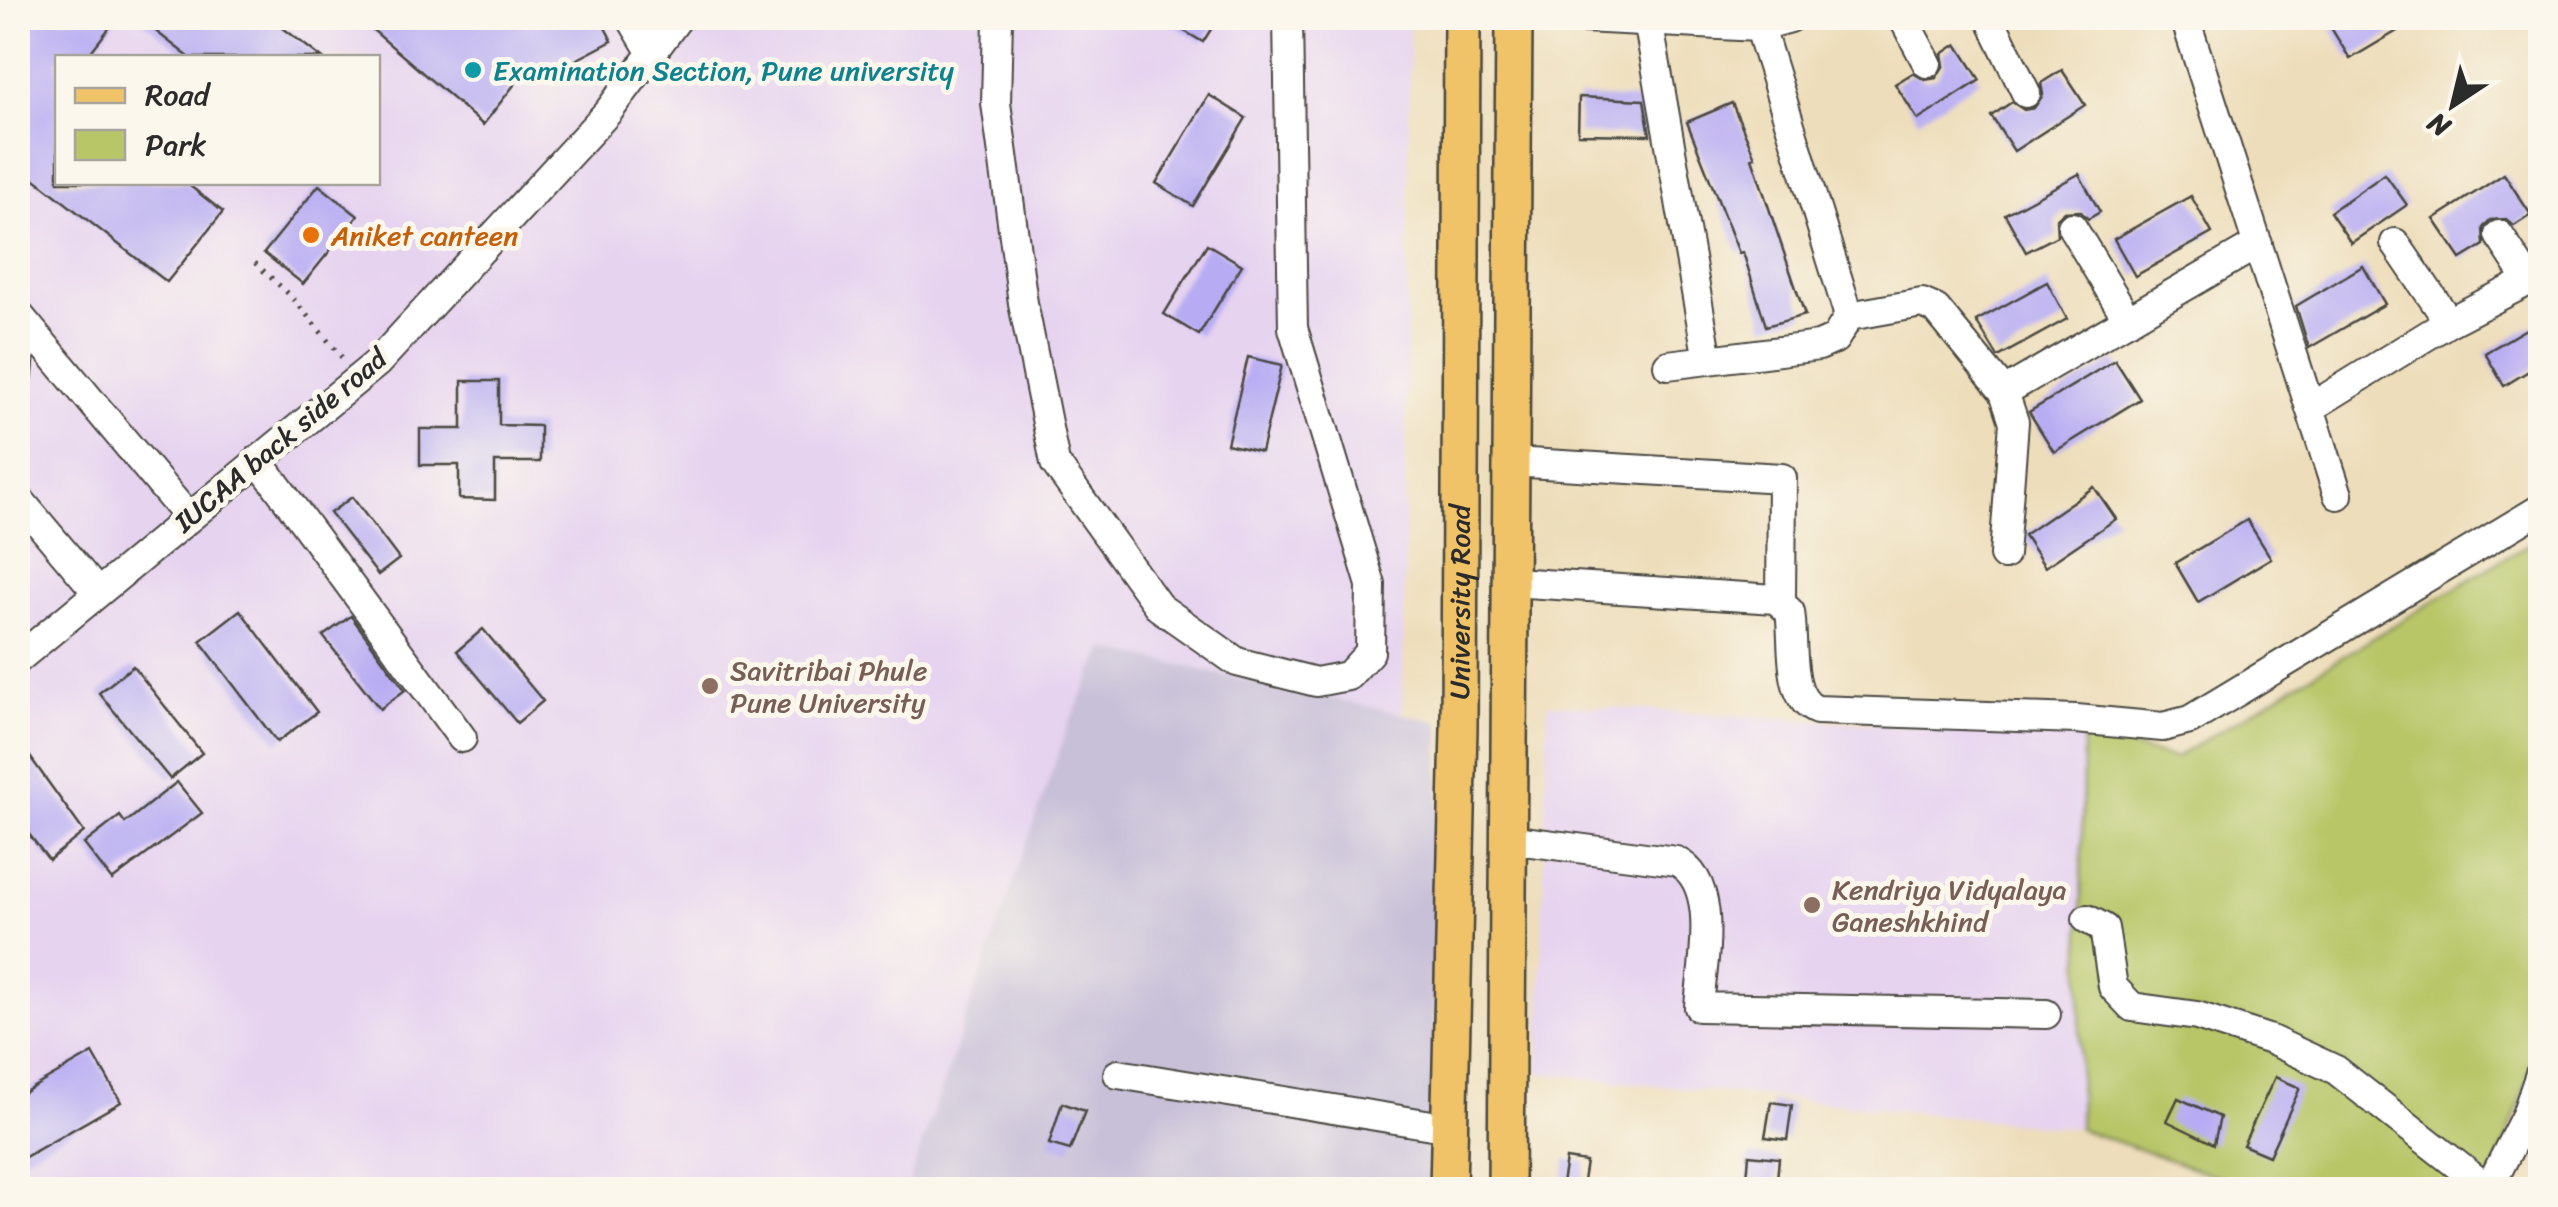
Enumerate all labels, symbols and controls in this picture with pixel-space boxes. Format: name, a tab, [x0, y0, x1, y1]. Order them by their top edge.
place label: Examination Section, Pune university	[493, 46, 955, 95]
legend	[55, 55, 380, 185]
north arrow	[2403, 55, 2503, 155]
marker: Examination Section, Pune university	[462, 59, 484, 81]
text: Road	[145, 68, 212, 122]
text: N	[2416, 99, 2462, 151]
text: Park	[145, 118, 207, 172]
place label: Aniket canteen	[330, 211, 518, 260]
marker: Aniket canteen	[300, 224, 322, 246]
street label: IUCAA back side road	[162, 334, 400, 546]
street label: University Road	[1435, 502, 1485, 700]
place label: Savitribai Phule Pune University	[730, 646, 927, 727]
marker: Savitribai Phule Pune University	[699, 675, 721, 697]
place label: Kendriya Vidyalaya Ganeshkhind	[1832, 865, 2066, 946]
marker: Kendriya Vidyalaya Ganeshkhind	[1801, 894, 1823, 916]

